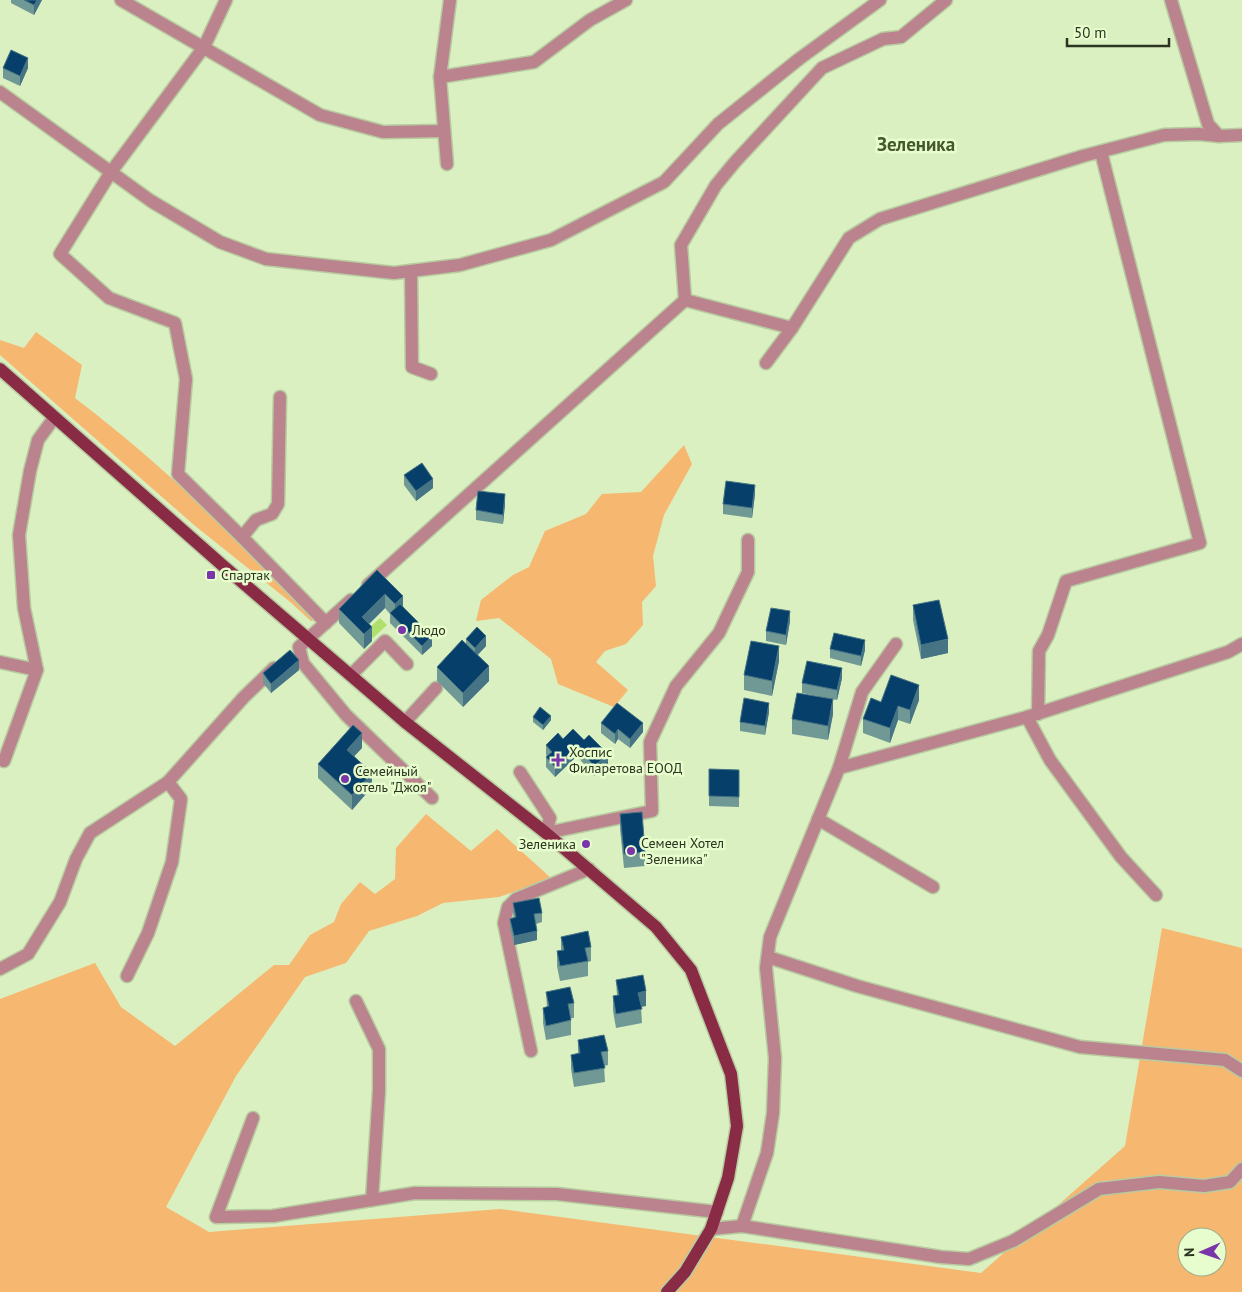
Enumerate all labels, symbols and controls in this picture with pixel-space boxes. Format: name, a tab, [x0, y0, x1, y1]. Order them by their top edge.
scale bar	[1067, 15, 1170, 47]
text: 50 m	[1074, 23, 1107, 42]
district label: Зеленика	[877, 132, 955, 156]
place label: Спартак	[221, 566, 270, 584]
marker: Спартак	[205, 569, 217, 581]
place label: Людо	[411, 621, 446, 639]
marker: Людо	[396, 624, 408, 636]
place label: Хоспис Филаретова ЕООД	[569, 743, 682, 777]
marker: Хоспис Филаретова ЕООД	[551, 753, 565, 767]
place label: Семейный отель "Джоя"	[355, 762, 431, 796]
marker: Семейный отель "Джоя"	[339, 773, 351, 785]
place label: Семеен Хотел "Зеленика"	[641, 834, 724, 868]
place label: Зеленика	[519, 835, 576, 853]
marker: Зеленика	[580, 838, 592, 850]
marker: Семеен Хотел "Зеленика"	[625, 845, 637, 857]
north arrow	[1177, 1227, 1227, 1277]
text: N	[1180, 1248, 1198, 1257]

